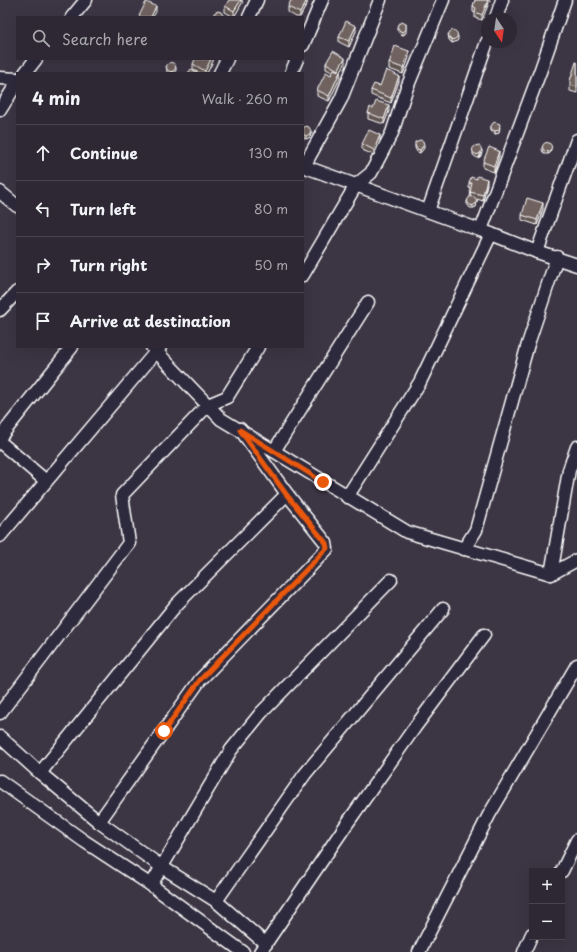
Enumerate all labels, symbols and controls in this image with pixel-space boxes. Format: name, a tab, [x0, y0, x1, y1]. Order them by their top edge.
north arrow	[481, 12, 517, 48]
search box	[16, 16, 304, 60]
icon: search	[30, 27, 52, 49]
text: Search here	[62, 27, 148, 50]
text: 4 min	[32, 85, 80, 111]
text: Walk · 260 m	[202, 89, 288, 108]
text: Continue	[70, 141, 138, 164]
icon: ahead	[32, 142, 54, 164]
text: 130 m	[249, 143, 288, 162]
text: Turn left	[70, 197, 136, 220]
icon: left	[32, 198, 54, 220]
text: 80 m	[254, 199, 288, 218]
text: Turn right	[70, 253, 147, 276]
icon: right	[32, 254, 54, 276]
text: 50 m	[254, 255, 288, 274]
text: Arrive at destination	[70, 309, 231, 332]
icon: arrive	[32, 310, 54, 332]
route end	[314, 473, 332, 491]
route start	[155, 722, 173, 740]
map controls	[529, 868, 565, 940]
button: +	[529, 868, 565, 904]
button: −	[529, 904, 565, 940]

